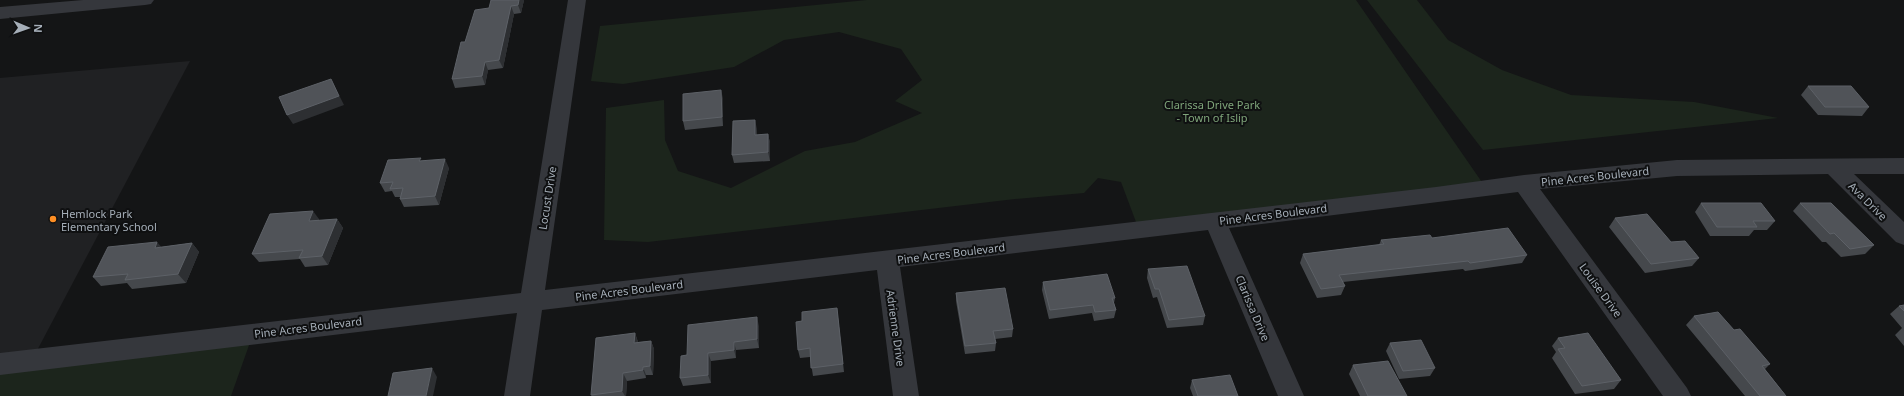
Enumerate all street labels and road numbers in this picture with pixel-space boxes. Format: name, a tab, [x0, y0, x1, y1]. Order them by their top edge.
street label: Pine Acres Boulevard	[1540, 163, 1650, 189]
street label: Locust Drive	[535, 165, 559, 231]
street label: Ava Drive	[1845, 178, 1891, 224]
street label: Pine Acres Boulevard	[1218, 200, 1328, 228]
street label: Pine Acres Boulevard	[896, 239, 1006, 267]
street label: Louise Drive	[1576, 260, 1626, 320]
street label: Clarissa Drive	[1232, 273, 1274, 343]
street label: Pine Acres Boulevard	[574, 276, 684, 304]
street label: Adrienne Drive	[883, 289, 909, 367]
street label: Pine Acres Boulevard	[253, 313, 363, 341]

